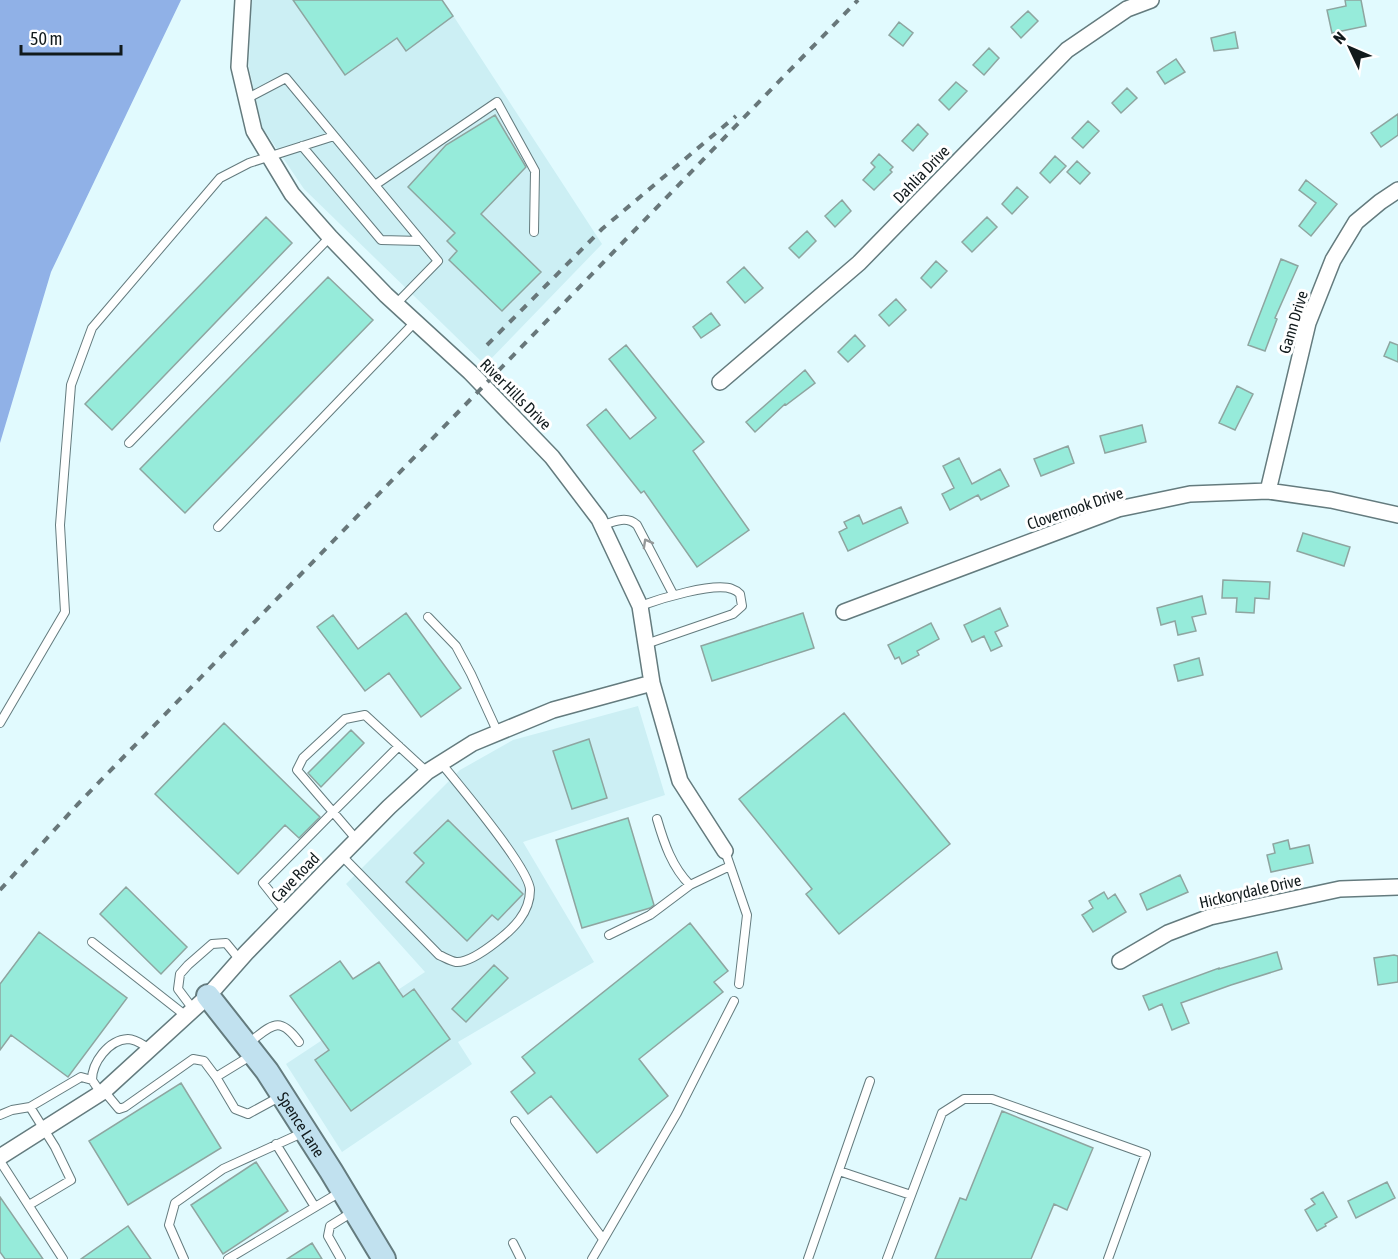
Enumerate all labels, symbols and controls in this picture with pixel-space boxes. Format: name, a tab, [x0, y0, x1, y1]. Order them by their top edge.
scale bar	[21, 18, 122, 56]
north arrow	[1320, 18, 1380, 78]
text: 50 m	[30, 28, 62, 49]
text: N	[1329, 28, 1349, 47]
street label: Dahlia Drive	[889, 142, 953, 206]
street label: Gann Drive	[1275, 288, 1311, 356]
street label: River Hills Drive	[477, 355, 555, 433]
street label: Clovernook Drive	[1025, 483, 1125, 533]
one-way arrow	[643, 538, 654, 549]
street label: Cave Road	[267, 849, 323, 905]
street label: Hickorydale Drive	[1197, 871, 1303, 912]
street label: Spence Lane	[274, 1089, 329, 1160]

